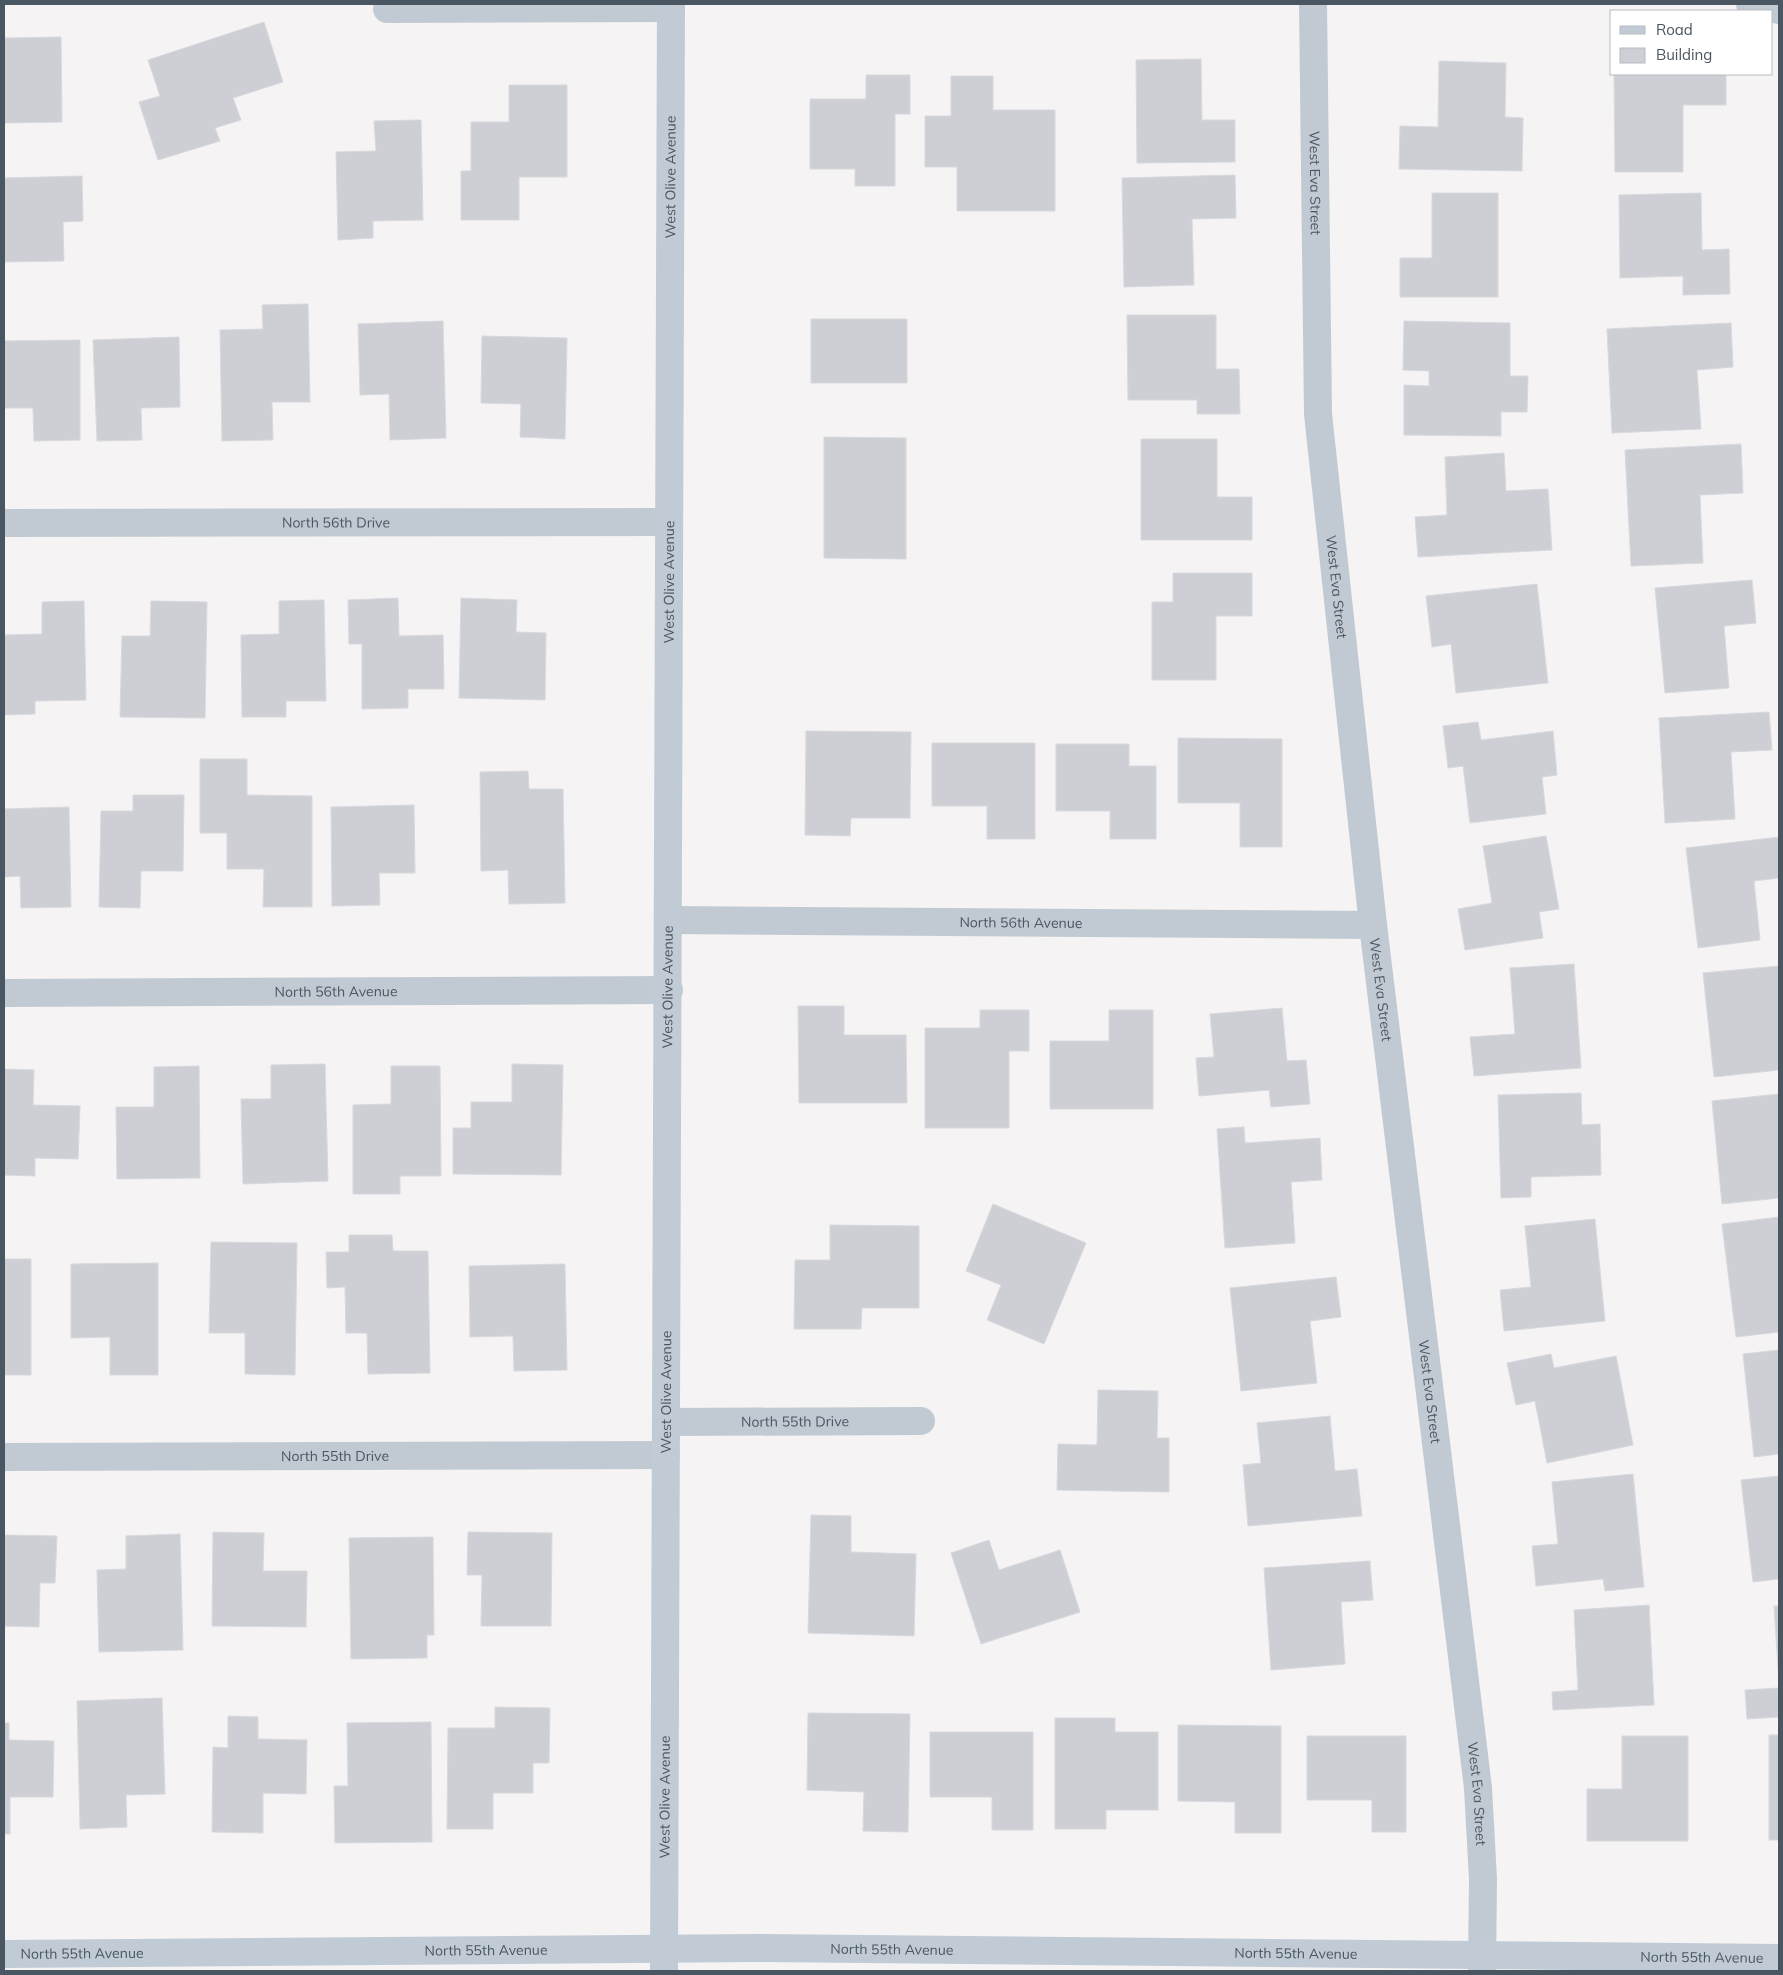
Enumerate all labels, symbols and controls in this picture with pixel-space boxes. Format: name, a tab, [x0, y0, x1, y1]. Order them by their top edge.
legend	[1610, 10, 1773, 75]
text: Road	[1656, 20, 1693, 39]
text: Building	[1656, 45, 1712, 64]
street label: West Olive Avenue	[661, 116, 680, 238]
street label: West Eva Street	[1306, 131, 1325, 235]
street label: North 56th Drive	[282, 513, 390, 532]
street label: West Olive Avenue	[660, 521, 678, 643]
street label: West Eva Street	[1322, 534, 1351, 640]
street label: North 56th Avenue	[959, 913, 1083, 932]
street label: West Olive Avenue	[658, 926, 677, 1048]
street label: West Eva Street	[1366, 937, 1396, 1042]
street label: North 56th Avenue	[274, 982, 398, 1001]
street label: West Olive Avenue	[657, 1331, 675, 1453]
street label: West Eva Street	[1415, 1339, 1445, 1444]
street label: North 55th Drive	[741, 1412, 849, 1431]
street label: North 55th Drive	[281, 1447, 389, 1465]
street label: West Olive Avenue	[655, 1736, 674, 1858]
street label: West Eva Street	[1463, 1741, 1490, 1846]
street label: North 55th Avenue	[830, 1940, 954, 1959]
street label: North 55th Avenue	[424, 1941, 548, 1960]
street label: North 55th Avenue	[20, 1944, 144, 1963]
street label: North 55th Avenue	[1234, 1944, 1358, 1963]
street label: North 55th Avenue	[1640, 1948, 1764, 1967]

